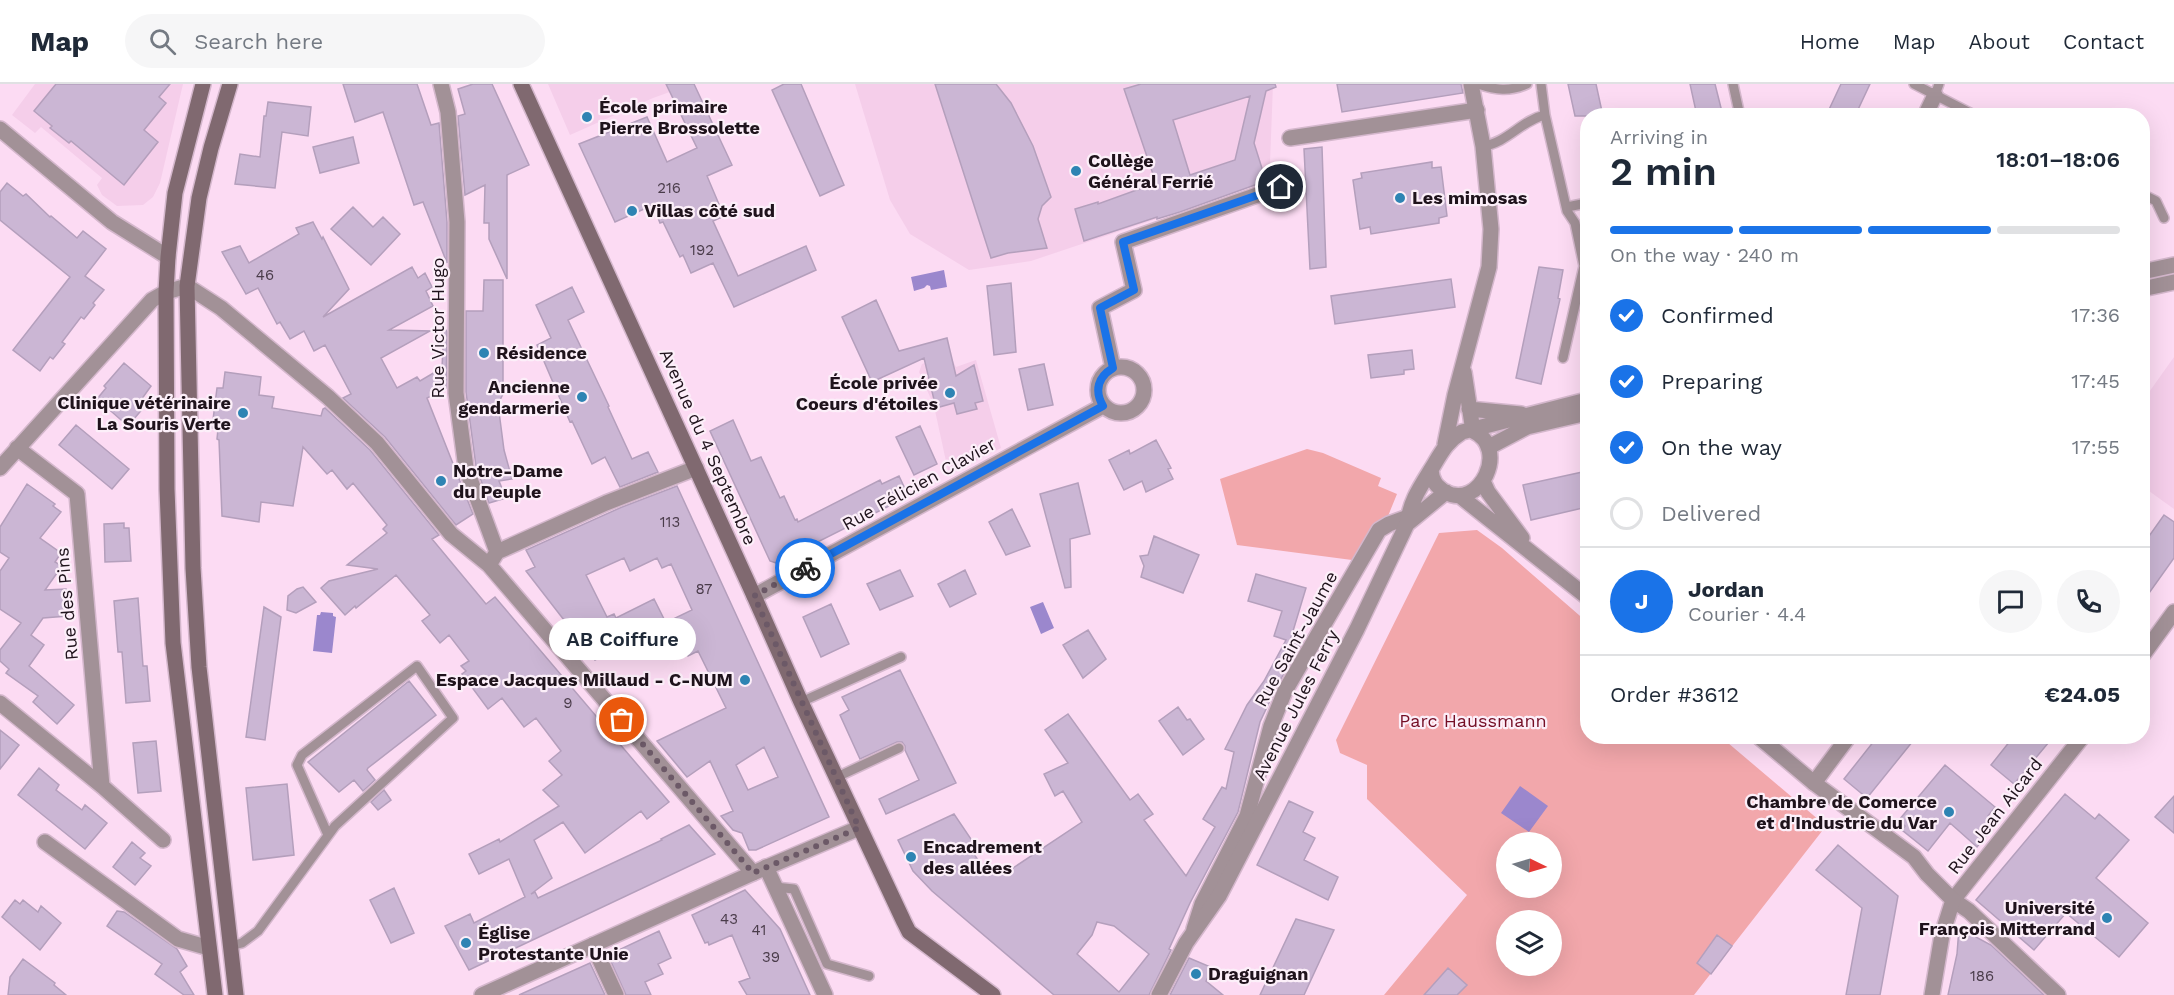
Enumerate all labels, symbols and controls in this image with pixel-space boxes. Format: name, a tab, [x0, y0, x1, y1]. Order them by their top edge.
search box	[125, 14, 545, 68]
text: Map	[30, 25, 89, 58]
icon: search	[146, 25, 179, 58]
text: Search here	[194, 29, 323, 54]
text: Home	[1800, 29, 1860, 54]
text: Map	[1893, 29, 1936, 54]
text: About	[1969, 29, 2030, 54]
text: Contact	[2063, 29, 2144, 54]
place label: École primaire Pierre Brossolette	[599, 96, 760, 138]
marker: École primaire Pierre Brossolette	[580, 110, 594, 124]
text: Arriving in	[1610, 125, 1708, 149]
text: 18:01–18:06	[1996, 147, 2120, 172]
text: 2 min	[1610, 149, 1717, 194]
place label: Collège Général Ferrié	[1088, 150, 1214, 192]
pin	[1255, 161, 1306, 212]
marker: Collège Général Ferrié	[1069, 164, 1083, 178]
icon: home	[1264, 170, 1297, 203]
house number: 216	[657, 179, 681, 197]
place label: Les mimosas	[1412, 187, 1528, 208]
marker: Les mimosas	[1393, 191, 1407, 205]
place label: Villas côté sud	[644, 200, 775, 221]
marker: Villas côté sud	[625, 204, 639, 218]
house number: 192	[690, 241, 714, 259]
text: On the way · 240 m	[1610, 243, 1799, 267]
street label: Rue Victor Hugo	[427, 257, 448, 399]
house number: 46	[256, 266, 274, 284]
icon: check	[1610, 299, 1643, 332]
text: Confirmed	[1661, 303, 1774, 328]
text: 17:36	[2071, 303, 2120, 327]
place label: Résidence	[496, 342, 587, 363]
marker: Résidence	[477, 346, 491, 360]
street label: Avenue du 4 Septembre	[656, 346, 761, 548]
icon: check	[1610, 365, 1643, 398]
text: Preparing	[1661, 369, 1762, 394]
text: 17:45	[2071, 369, 2120, 393]
place label: École privée Coeurs d'étoiles	[796, 372, 938, 414]
place label: Ancienne gendarmerie	[458, 376, 570, 418]
marker: École privée Coeurs d'étoiles	[943, 386, 957, 400]
marker: Ancienne gendarmerie	[575, 390, 589, 404]
place label: Clinique vétérinaire La Souris Verte	[57, 392, 231, 434]
marker: Clinique vétérinaire La Souris Verte	[236, 406, 250, 420]
icon: check	[1610, 431, 1643, 464]
street label: Rue Félicien Clavier	[838, 433, 999, 534]
text: On the way	[1661, 435, 1782, 460]
text: 17:55	[2072, 435, 2120, 459]
place label: Notre-Dame du Peuple	[453, 460, 563, 502]
marker: Notre-Dame du Peuple	[434, 474, 448, 488]
text: Delivered	[1661, 501, 1761, 526]
house number: 113	[660, 513, 680, 531]
courier	[775, 538, 835, 598]
street label: Rue des Pins	[51, 547, 82, 661]
icon: bike	[789, 552, 822, 585]
street label: Rue Saint-Jaume	[1250, 567, 1342, 710]
button: chat	[1979, 570, 2042, 633]
button: phone	[2057, 570, 2120, 633]
text: Jordan	[1688, 577, 1764, 602]
house number: 87	[695, 580, 713, 598]
text: J	[1635, 589, 1648, 614]
text: Courier · 4.4	[1688, 602, 1806, 626]
callout: AB Coiffure	[548, 618, 696, 660]
street label: Avenue Jules Ferry	[1248, 625, 1343, 784]
text: AB Coiffure	[566, 627, 679, 651]
place label: Espace Jacques Millaud - C-NUM	[436, 669, 733, 690]
marker: Espace Jacques Millaud - C-NUM	[738, 673, 752, 687]
text: Order #3612	[1610, 682, 1739, 707]
text: €24.05	[2045, 682, 2120, 707]
house number: 9	[563, 694, 573, 712]
pin	[596, 694, 647, 745]
icon: bag	[605, 703, 638, 736]
park label: Parc Haussmann	[1399, 710, 1547, 731]
street label: Rue Jean Aicard	[1943, 754, 2046, 878]
place label: Chambre de Comerce et d'Industrie du Var	[1746, 791, 1937, 833]
marker: Chambre de Comerce et d'Industrie du Var	[1942, 805, 1956, 819]
north arrow	[1496, 832, 1562, 898]
map controls	[1496, 832, 1562, 976]
place label: Encadrement des allées	[923, 836, 1042, 878]
marker: Encadrement des allées	[904, 850, 918, 864]
place label: Université François Mitterrand	[1919, 897, 2095, 939]
house number: 43	[720, 910, 738, 928]
button: layers	[1496, 910, 1562, 976]
marker: Université François Mitterrand	[2100, 911, 2114, 925]
house number: 41	[752, 921, 766, 939]
place label: Église Protestante Unie	[478, 922, 629, 964]
marker: Église Protestante Unie	[459, 936, 473, 950]
house number: 39	[762, 948, 780, 966]
place label: Draguignan	[1208, 963, 1308, 984]
marker: Draguignan	[1189, 967, 1203, 981]
house number: 186	[1970, 967, 1994, 985]

